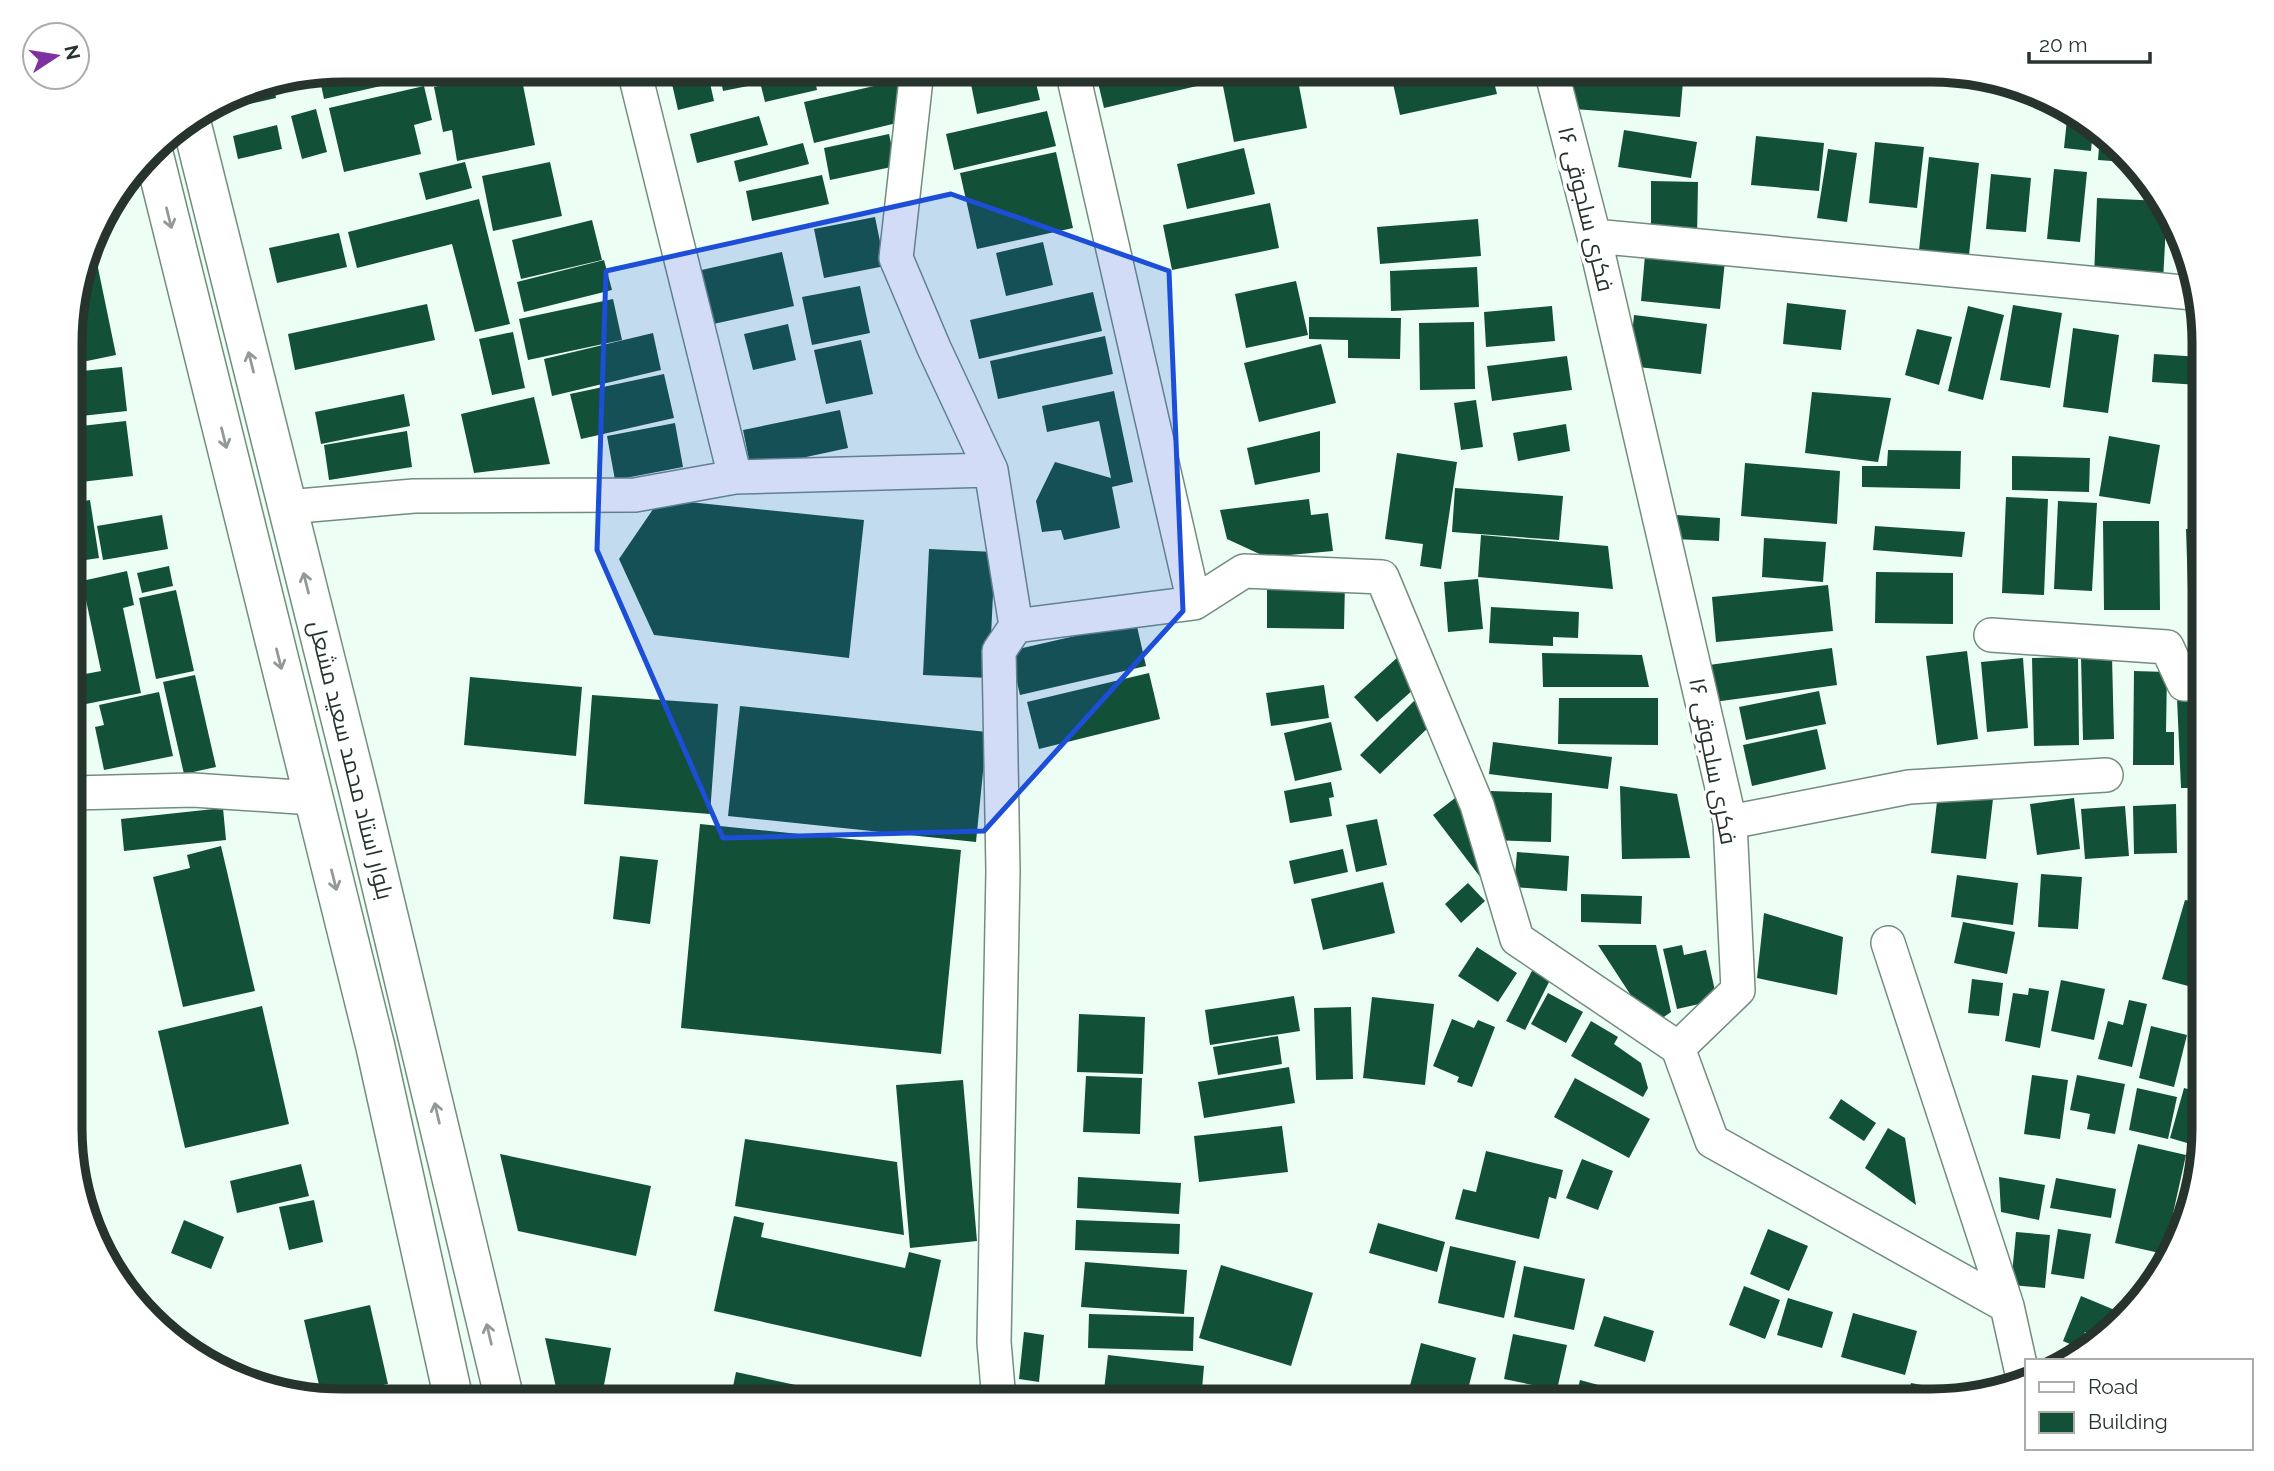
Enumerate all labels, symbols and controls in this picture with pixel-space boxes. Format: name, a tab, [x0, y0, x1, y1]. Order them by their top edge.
north arrow	[21, 21, 91, 91]
scale bar	[2029, 21, 2150, 65]
text: 20 m	[2039, 32, 2087, 57]
text: N	[60, 43, 85, 62]
street label: فکری سلجوقی ۱۶	[1552, 123, 1620, 295]
one-way arrow	[163, 206, 176, 228]
one-way arrow	[244, 351, 257, 374]
one-way arrow	[218, 426, 231, 449]
one-way arrow	[299, 572, 312, 595]
street label: بلوار استاد محمد سعید مشعل	[303, 618, 399, 902]
one-way arrow	[273, 647, 286, 670]
street label: فکری سلجوقی ۱۶	[1683, 675, 1743, 847]
one-way arrow	[328, 868, 341, 891]
one-way arrow	[430, 1102, 443, 1125]
one-way arrow	[482, 1324, 495, 1346]
legend	[2025, 1359, 2253, 1450]
text: Road	[2088, 1374, 2138, 1399]
text: Building	[2088, 1409, 2168, 1434]

